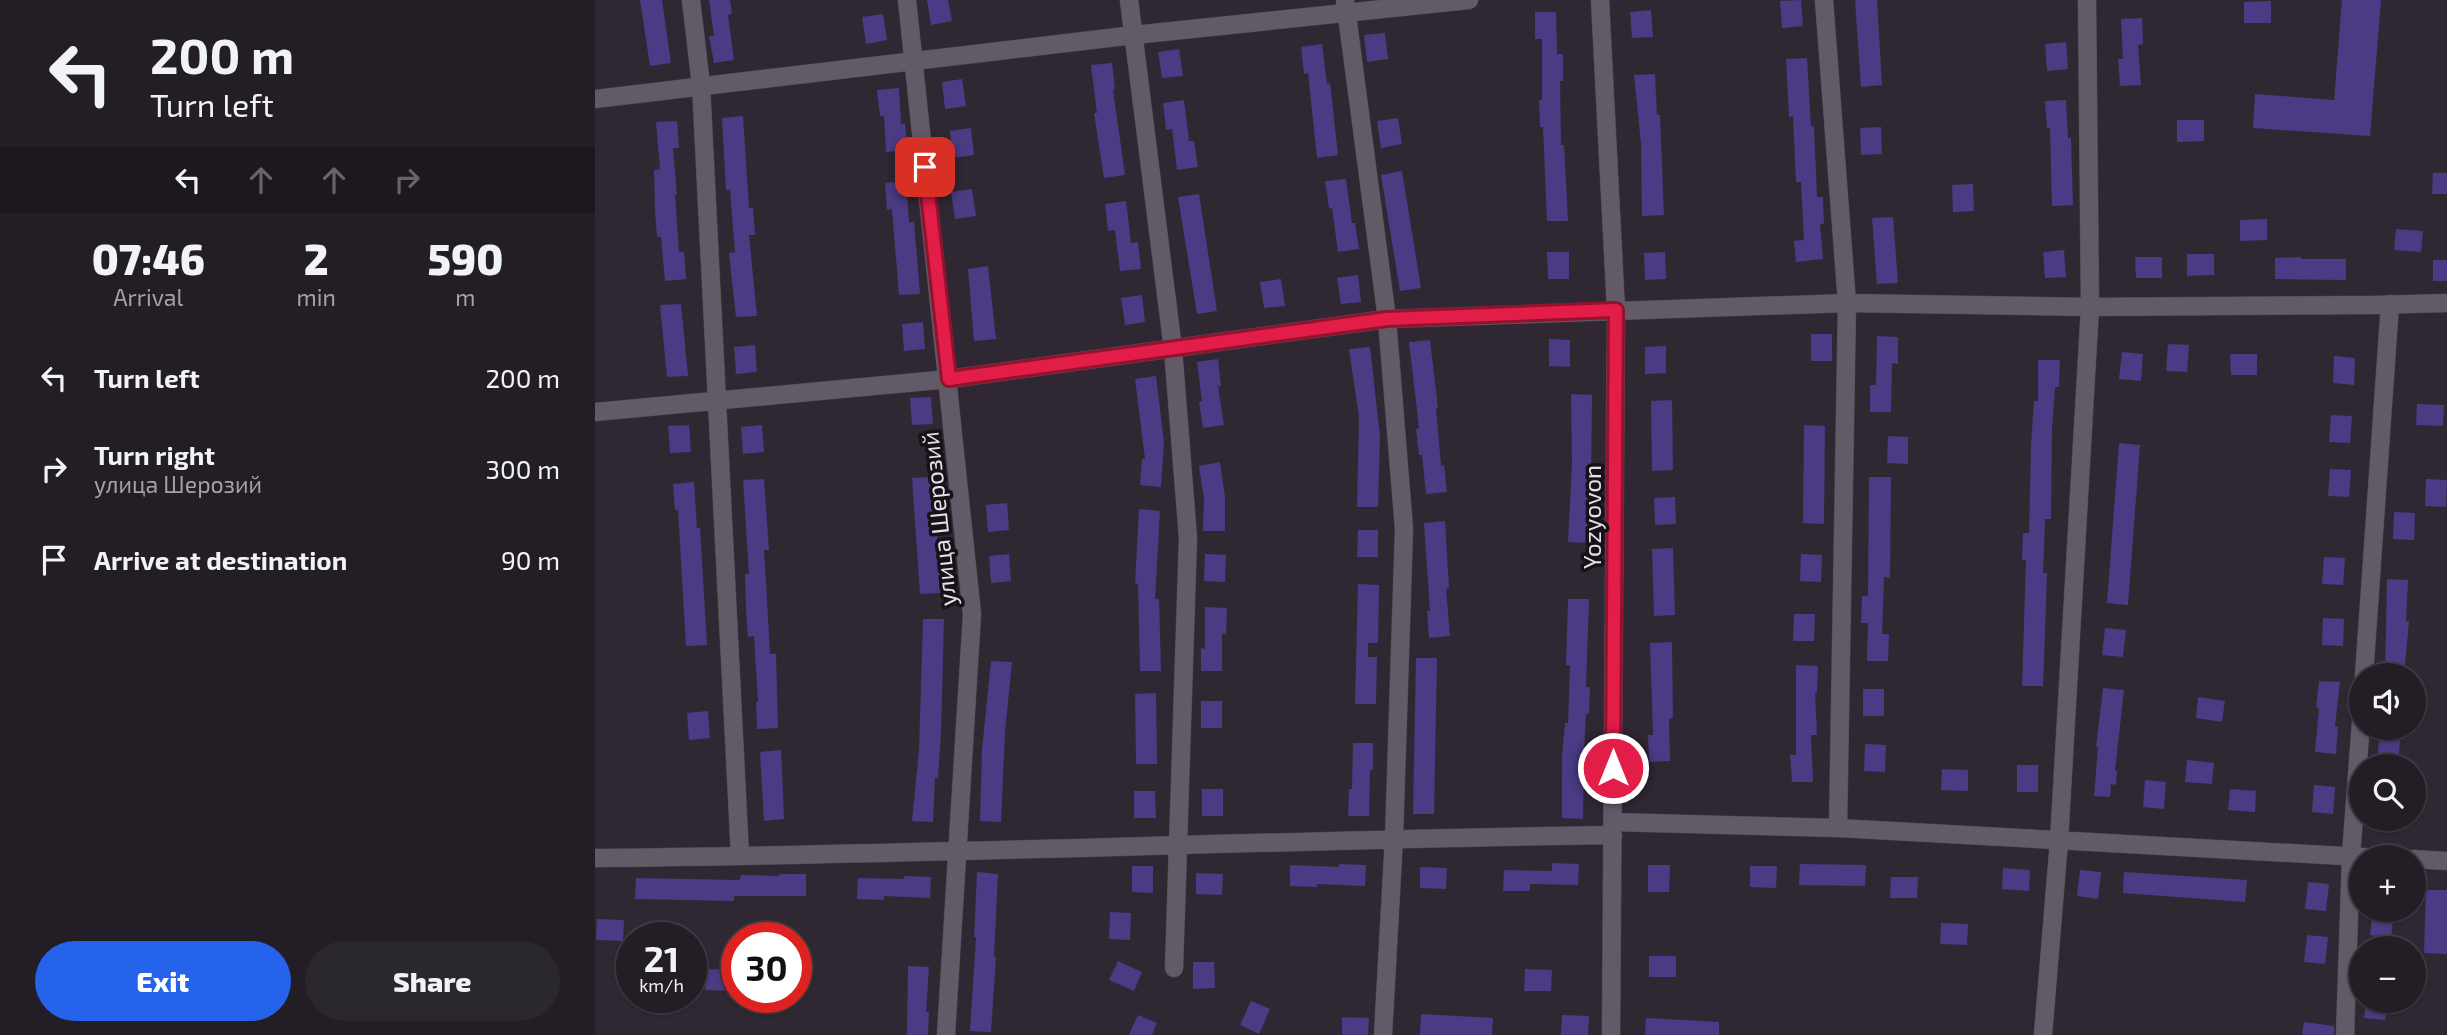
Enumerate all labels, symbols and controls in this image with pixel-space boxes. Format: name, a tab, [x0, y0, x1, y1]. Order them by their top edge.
text: 200 m	[150, 25, 294, 84]
icon: left	[35, 28, 126, 119]
text: Turn left	[150, 85, 274, 123]
pin	[895, 137, 955, 197]
icon: arrive	[906, 148, 944, 186]
icon: left	[169, 161, 207, 199]
icon: ahead	[242, 161, 280, 199]
icon: ahead	[315, 161, 353, 199]
icon: right	[388, 161, 426, 199]
text: 07:46	[92, 233, 205, 283]
text: 2	[304, 233, 329, 283]
text: 590	[427, 233, 503, 283]
text: Arrival	[113, 283, 183, 311]
text: min	[297, 283, 336, 311]
text: m	[455, 283, 475, 311]
icon: left	[35, 359, 73, 397]
text: Turn left	[94, 362, 200, 393]
text: 200 m	[485, 362, 560, 393]
street label: улица Шерозий	[914, 430, 963, 608]
text: Turn right	[94, 439, 215, 470]
icon: right	[35, 450, 73, 488]
text: 300 m	[486, 453, 560, 484]
street label: Yozyovon	[1577, 465, 1606, 569]
text: улица Шерозий	[94, 470, 262, 498]
icon: arrive	[35, 541, 73, 579]
text: Arrive at destination	[94, 544, 347, 575]
text: 90 m	[501, 544, 560, 575]
map controls	[2349, 663, 2426, 1013]
button: sound	[2349, 663, 2426, 740]
position arrow	[1576, 731, 1650, 805]
button: search	[2349, 754, 2426, 831]
button: +	[2349, 845, 2426, 922]
speed limit sign: 30	[721, 922, 812, 1013]
button: −	[2349, 936, 2426, 1013]
text: 21	[644, 937, 679, 979]
button: Exit	[35, 941, 291, 1021]
button: Share	[305, 941, 560, 1021]
text: km/h	[639, 974, 684, 996]

